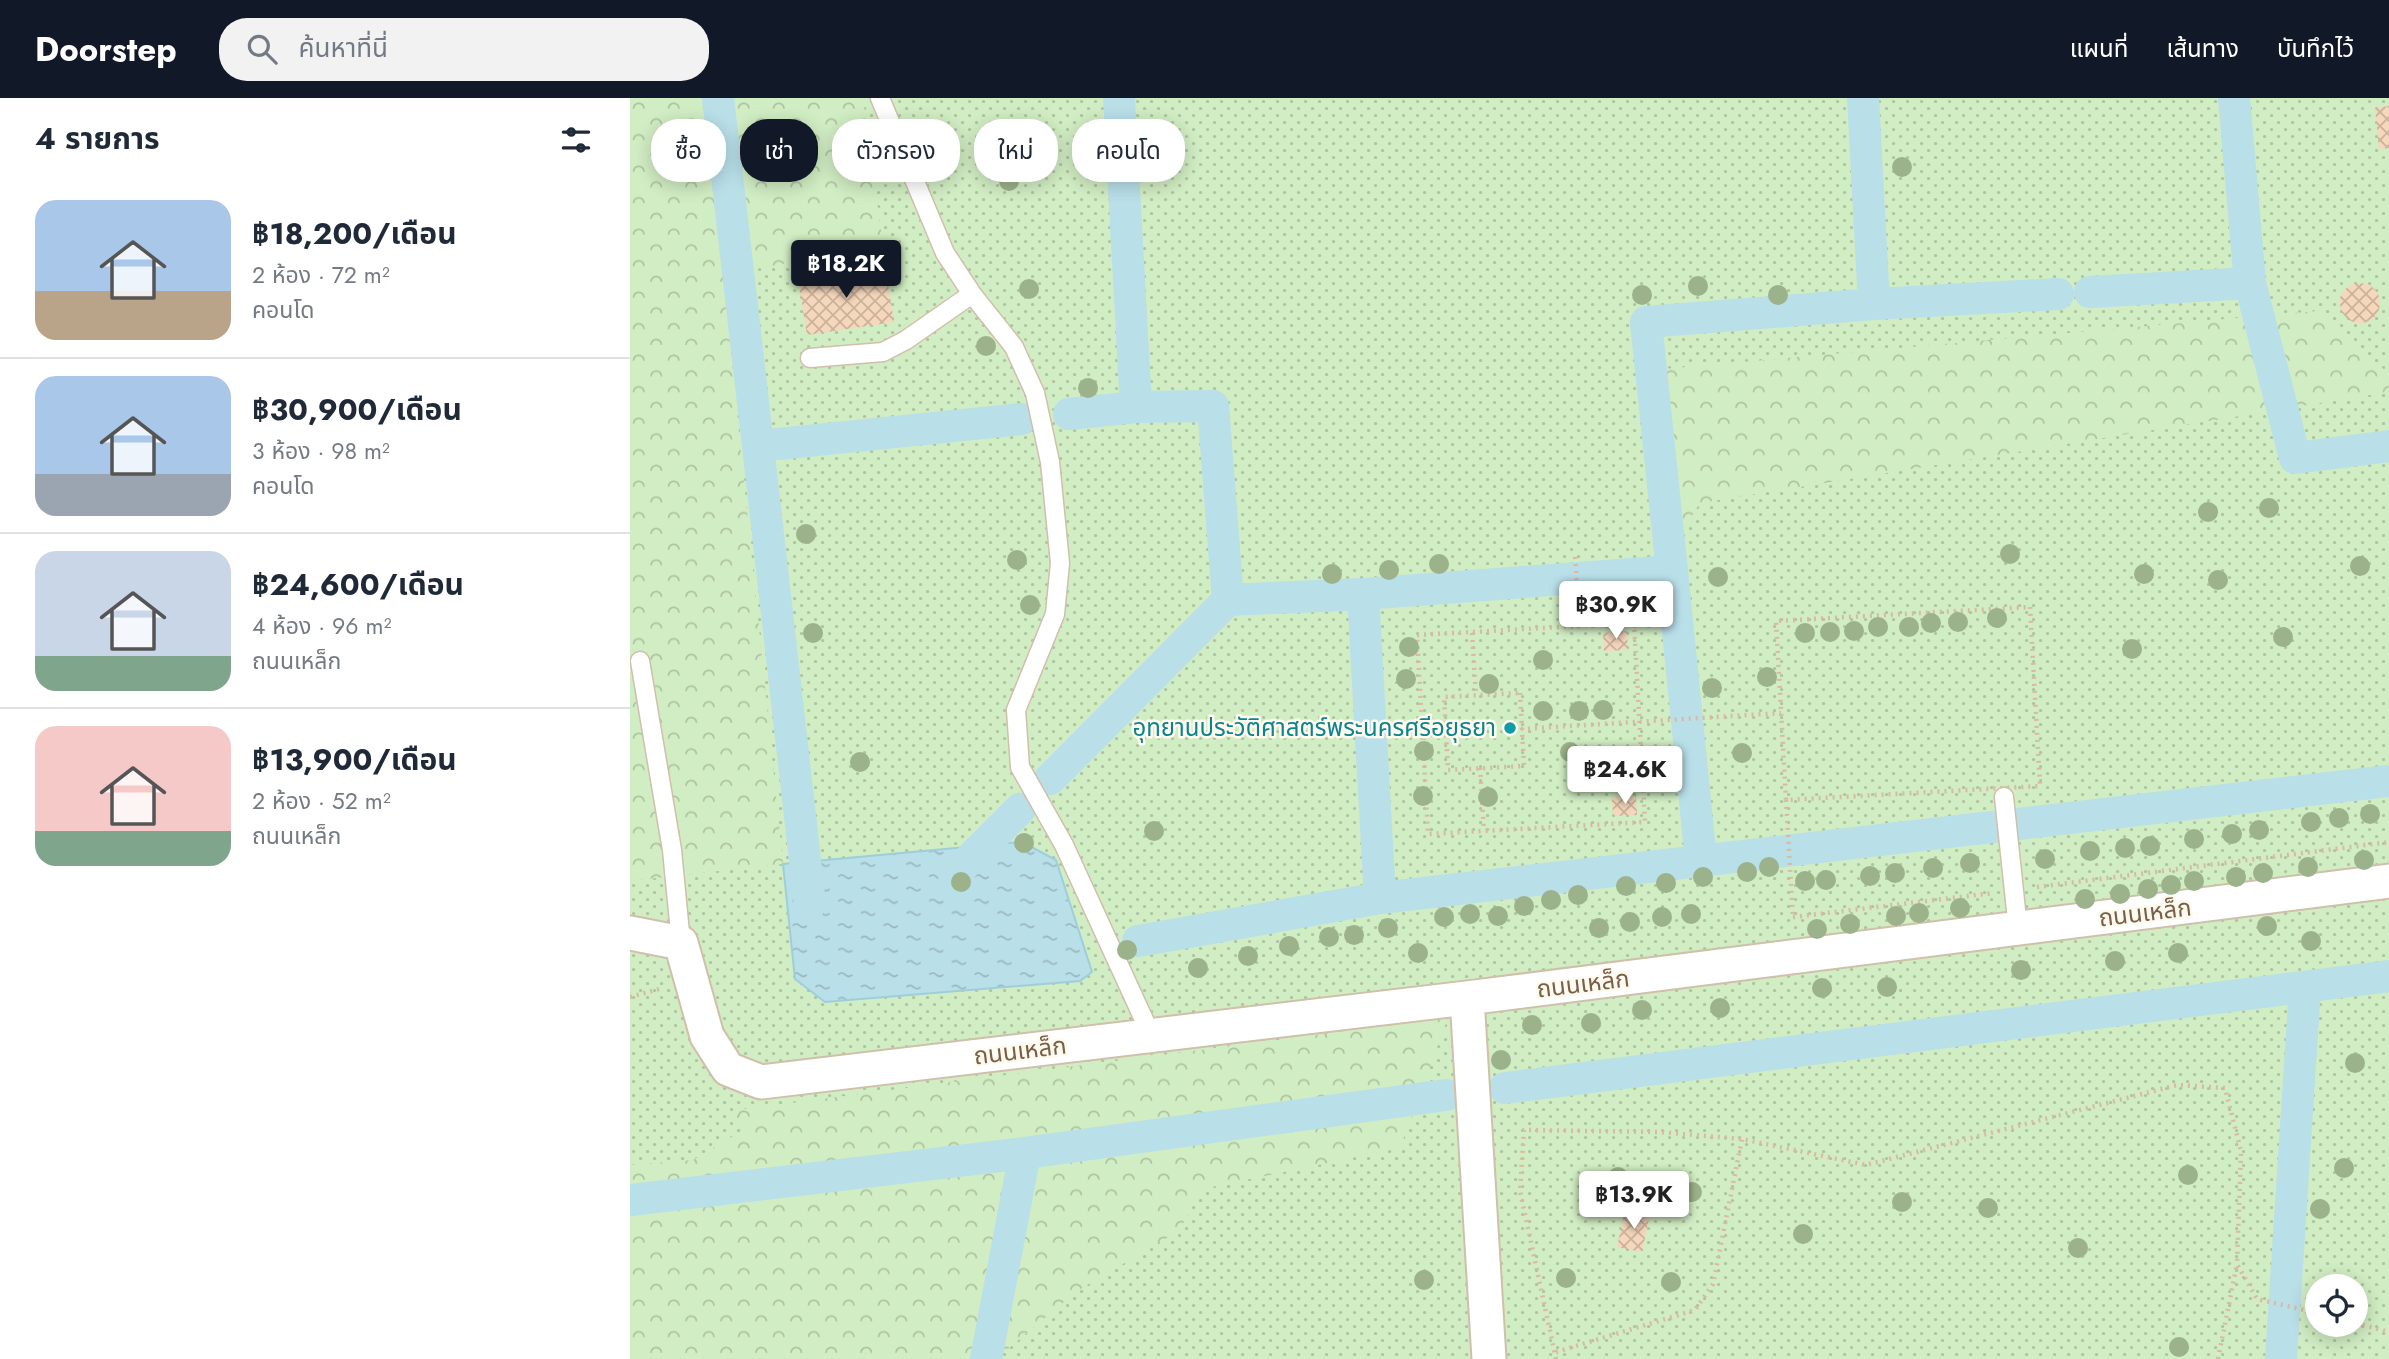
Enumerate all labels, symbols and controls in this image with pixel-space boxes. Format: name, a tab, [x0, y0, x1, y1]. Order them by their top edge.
search box	[219, 18, 709, 81]
text: Doorstep	[35, 26, 177, 73]
text: ค้นหาที่นี่	[299, 29, 388, 67]
icon: search	[243, 30, 281, 68]
text: แผนที่	[2070, 31, 2128, 66]
text: เส้นทาง	[2166, 31, 2239, 66]
text: บันทึกไว้	[2277, 31, 2354, 66]
text: 4 รายการ	[35, 117, 160, 160]
chip: ซื้อ	[651, 119, 726, 182]
chip: เช่า	[740, 119, 818, 182]
chip: ตัวกรอง	[832, 119, 960, 182]
chip: ใหม่	[974, 119, 1058, 182]
chip: คอนโด	[1072, 119, 1185, 182]
icon: filters	[557, 121, 595, 159]
text: ฿18,200/เดือน	[252, 212, 457, 255]
icon: home	[91, 228, 175, 312]
pin: ฿18.2K	[789, 240, 903, 300]
text: ฿18.2K	[807, 246, 885, 280]
text: 2 ห้อง · 72 m²	[252, 258, 390, 292]
text: คอนโด	[252, 293, 314, 327]
text: ฿30,900/เดือน	[252, 388, 462, 431]
icon: home	[91, 404, 175, 488]
text: 3 ห้อง · 98 m²	[252, 434, 390, 468]
text: คอนโด	[252, 469, 314, 503]
text: ฿24,600/เดือน	[252, 563, 464, 606]
icon: home	[91, 579, 175, 663]
pin: ฿30.9K	[1559, 582, 1673, 641]
text: ฿30.9K	[1575, 587, 1657, 621]
text: 4 ห้อง · 96 m²	[252, 609, 391, 643]
text: ถนนเหล็ก	[252, 644, 341, 678]
place label: อุทยานประวัติศาสตร์พระนครศรีอยุธยา	[1132, 710, 1496, 745]
marker: อุทยานประวัติศาสตร์พระนครศรีอยุธยา	[1502, 720, 1518, 736]
text: ฿13,900/เดือน	[252, 738, 457, 781]
pin: ฿24.6K	[1568, 746, 1682, 806]
text: ฿24.6K	[1583, 752, 1667, 786]
icon: home	[91, 754, 175, 838]
text: 2 ห้อง · 52 m²	[252, 784, 391, 818]
text: ถนนเหล็ก	[252, 819, 341, 853]
street label: ถนนเหล็ก	[2097, 889, 2193, 936]
street label: ถนนเหล็ก	[1535, 960, 1631, 1007]
street label: ถนนเหล็ก	[972, 1027, 1068, 1074]
pin: ฿13.9K	[1577, 1172, 1691, 1231]
text: ฿13.9K	[1595, 1177, 1673, 1211]
map controls	[2305, 1274, 2368, 1337]
button: locate	[2305, 1274, 2368, 1337]

